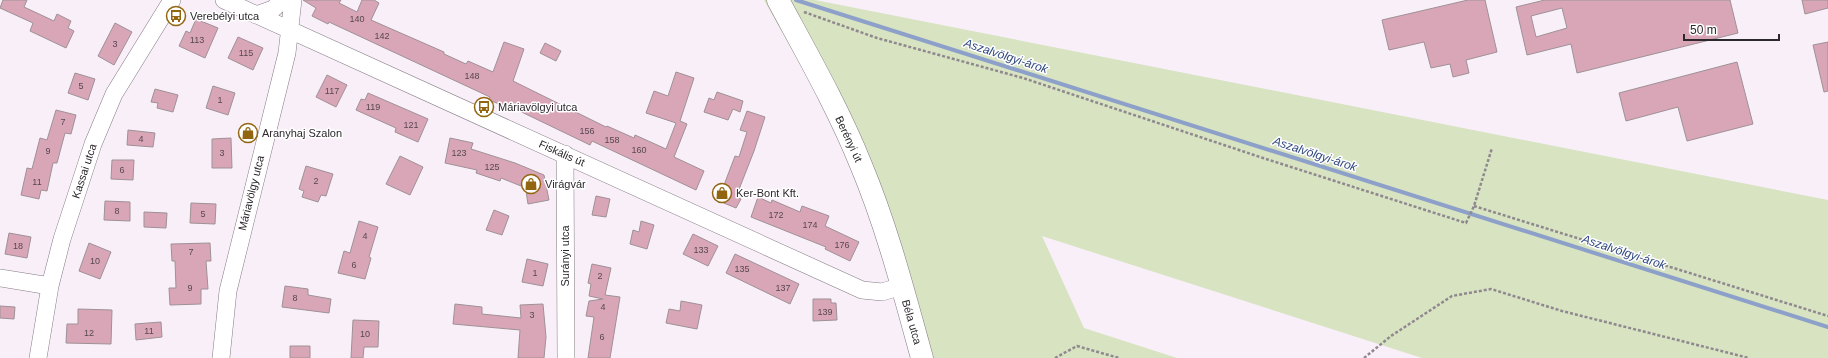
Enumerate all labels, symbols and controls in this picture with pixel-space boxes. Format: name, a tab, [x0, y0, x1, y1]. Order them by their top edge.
bus stop icon: Verebélyi utca	[165, 5, 187, 27]
place label: Verebélyi utca	[190, 10, 260, 22]
house number: 140	[349, 14, 365, 24]
scale bar	[1684, 16, 1779, 42]
text: 50 m	[1690, 23, 1717, 37]
house number: 142	[374, 31, 390, 41]
house number: 113	[190, 35, 204, 45]
water label: Aszalvölgyi-árok	[961, 36, 1051, 76]
house number: 3	[112, 39, 118, 49]
house number: 115	[239, 48, 253, 58]
house number: 148	[464, 71, 480, 81]
house number: 5	[78, 81, 84, 91]
house number: 117	[325, 86, 339, 96]
house number: 1	[217, 95, 223, 105]
bus stop icon: Máriavölgyi utca	[473, 96, 495, 118]
place label: Máriavölgyi utca	[498, 101, 578, 113]
house number: 119	[366, 102, 380, 112]
street label: Berényi út	[833, 114, 865, 164]
house number: 7	[60, 117, 66, 127]
house number: 121	[403, 120, 419, 130]
shop icon: Aranyhaj Szalon	[237, 122, 259, 144]
house number: 156	[579, 126, 595, 136]
place label: Aranyhaj Szalon	[262, 127, 342, 139]
house number: 4	[138, 134, 144, 144]
water label: Aszalvölgyi-árok	[1270, 134, 1360, 174]
house number: 158	[604, 135, 620, 145]
street label: Fiskális út	[537, 138, 587, 168]
street label: Kassai utca	[70, 141, 99, 200]
house number: 160	[631, 145, 647, 155]
house number: 9	[45, 146, 51, 156]
house number: 3	[219, 148, 225, 158]
house number: 123	[451, 148, 467, 158]
street label: Máriavölgy utca	[236, 153, 266, 232]
house number: 125	[484, 162, 500, 172]
house number: 6	[119, 165, 125, 175]
shop icon: Virágvár	[520, 173, 542, 195]
house number: 2	[313, 176, 319, 186]
house number: 11	[32, 177, 42, 187]
place label: Virágvár	[545, 178, 586, 190]
shop icon: Ker-Bont Kft.	[711, 182, 733, 204]
place label: Ker-Bont Kft.	[736, 187, 799, 199]
house number: 8	[114, 206, 120, 216]
house number: 5	[200, 209, 206, 219]
house number: 172	[768, 210, 784, 220]
house number: 174	[802, 220, 818, 230]
street label: Surányi utca	[559, 225, 571, 287]
house number: 4	[362, 231, 368, 241]
water label: Aszalvölgyi-árok	[1579, 232, 1669, 272]
house number: 176	[834, 240, 850, 250]
house number: 18	[13, 241, 23, 251]
house number: 133	[693, 245, 709, 255]
house number: 7	[188, 247, 194, 257]
house number: 10	[90, 256, 100, 266]
house number: 6	[351, 260, 357, 270]
house number: 135	[734, 264, 750, 274]
house number: 1	[532, 268, 538, 278]
house number: 2	[597, 271, 603, 281]
house number: 9	[187, 283, 193, 293]
house number: 137	[775, 283, 791, 293]
house number: 8	[292, 293, 298, 303]
street label: Béla utca	[900, 298, 924, 347]
house number: 4	[600, 302, 606, 312]
house number: 139	[817, 307, 833, 317]
house number: 3	[529, 310, 535, 320]
house number: 11	[144, 326, 154, 336]
house number: 12	[84, 328, 94, 338]
house number: 10	[360, 329, 370, 339]
house number: 6	[599, 332, 605, 342]

